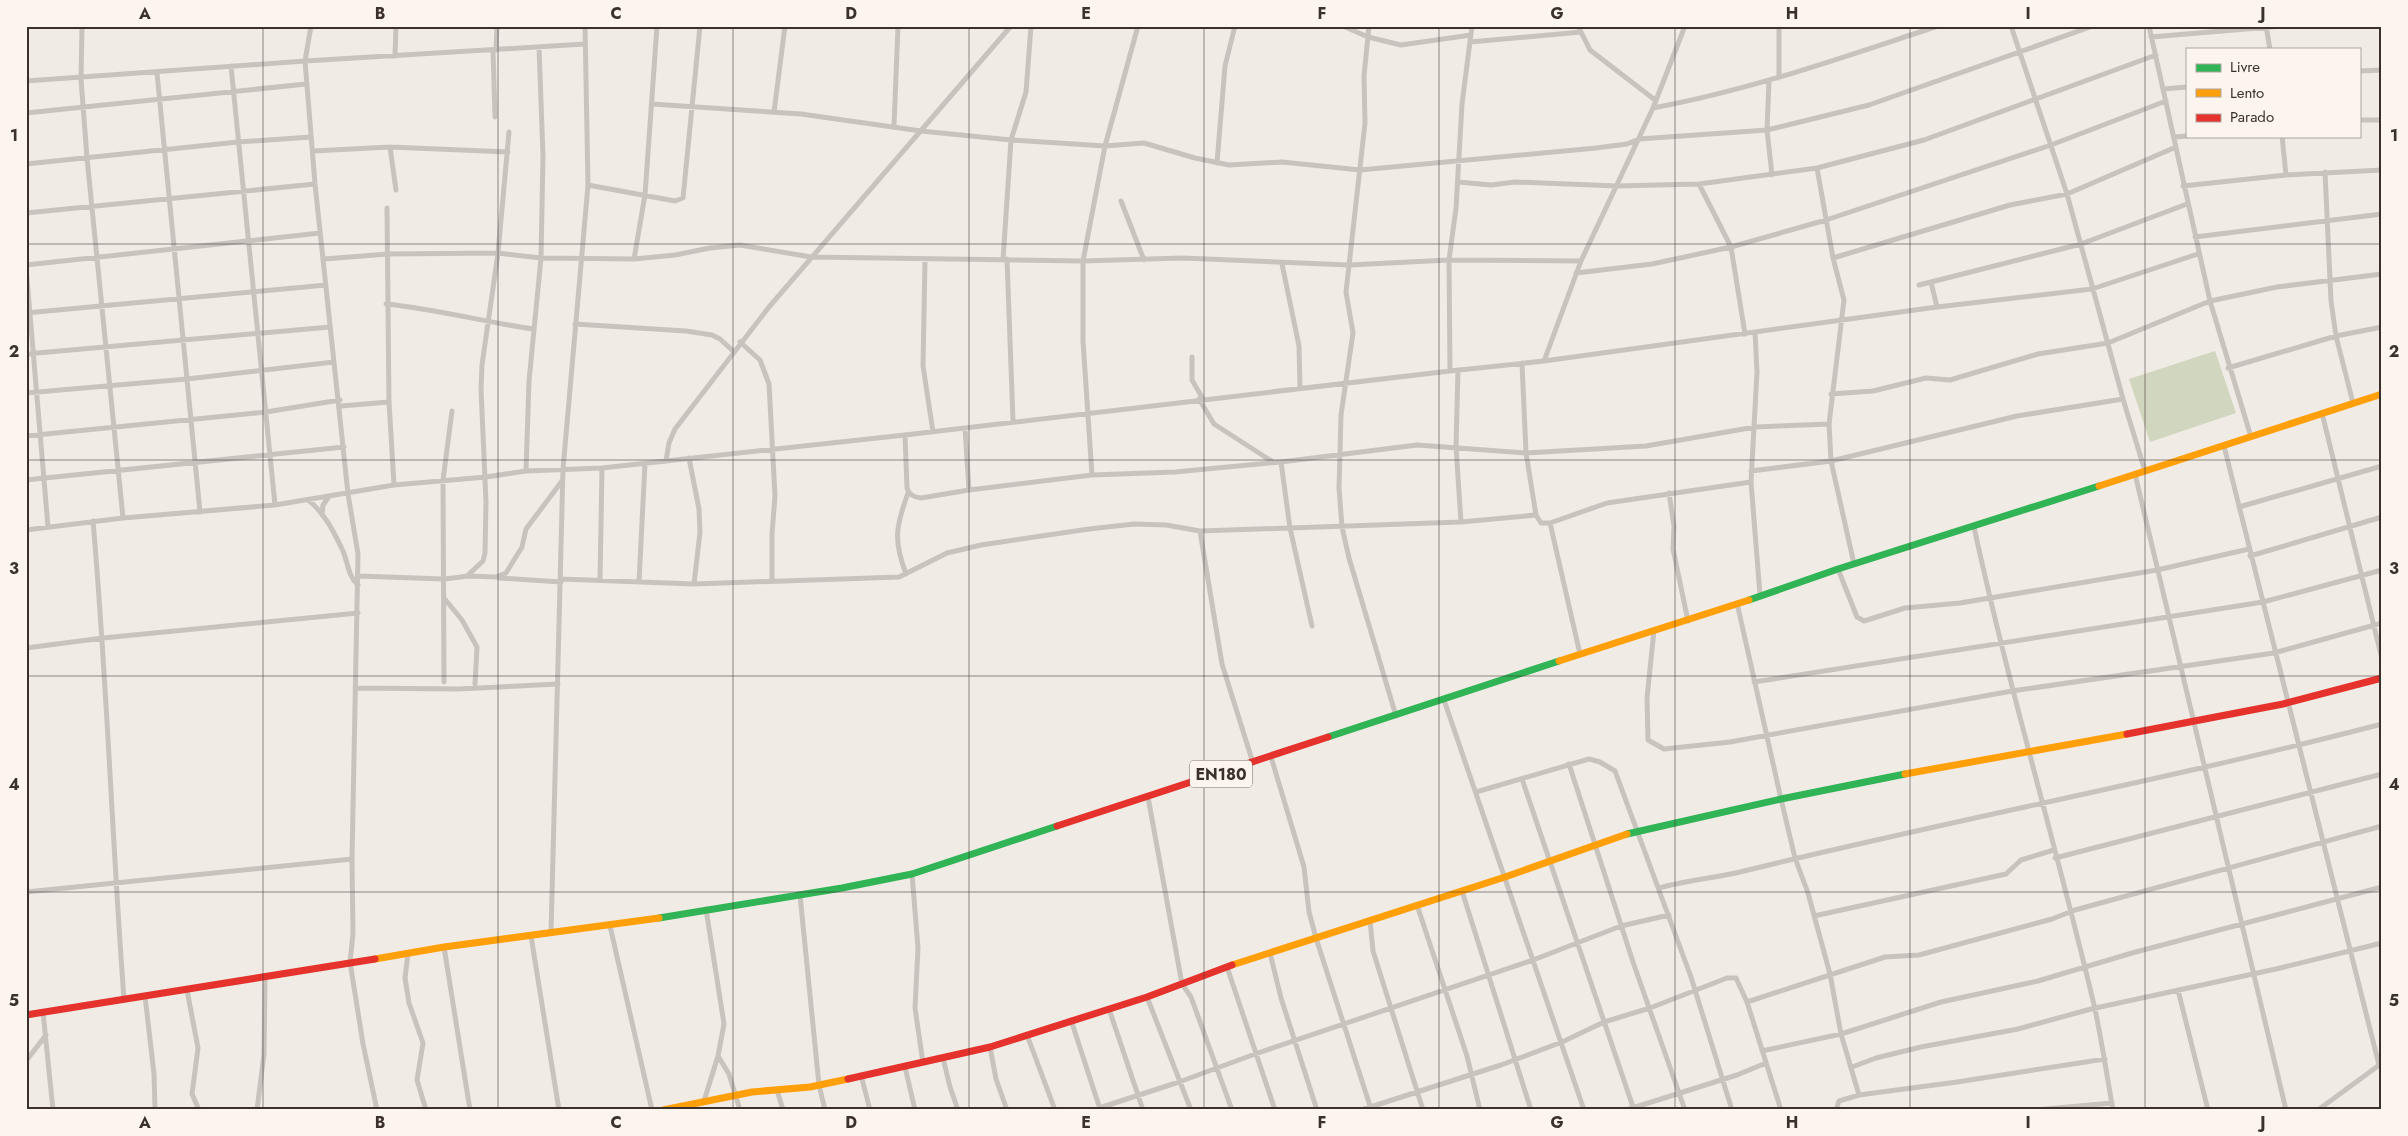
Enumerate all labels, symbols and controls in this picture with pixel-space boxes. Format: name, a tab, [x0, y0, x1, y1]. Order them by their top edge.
text: A	[138, 2, 151, 25]
text: B	[375, 2, 385, 25]
text: C	[610, 2, 622, 25]
text: D	[845, 2, 857, 25]
text: E	[1081, 2, 1091, 25]
text: F	[1318, 2, 1326, 25]
text: G	[1550, 2, 1564, 25]
text: H	[1786, 2, 1798, 25]
text: I	[2025, 2, 2031, 25]
text: J	[2257, 2, 2266, 25]
legend	[2186, 48, 2360, 138]
text: Livre	[2230, 56, 2260, 78]
text: Lento	[2230, 82, 2264, 104]
text: Parado	[2230, 106, 2274, 128]
text: 1	[10, 124, 18, 147]
text: 1	[2390, 124, 2398, 147]
text: 2	[9, 340, 19, 363]
text: 2	[2389, 340, 2399, 363]
text: 3	[9, 557, 19, 580]
text: 3	[2389, 557, 2399, 580]
road number: EN180	[1190, 761, 1252, 788]
text: 4	[8, 773, 20, 796]
text: 4	[2388, 773, 2400, 796]
text: 5	[9, 989, 19, 1012]
text: 5	[2389, 989, 2399, 1012]
text: A	[138, 1111, 151, 1134]
text: B	[375, 1111, 385, 1134]
text: C	[610, 1111, 622, 1134]
text: D	[845, 1111, 857, 1134]
text: E	[1081, 1111, 1091, 1134]
text: F	[1318, 1111, 1326, 1134]
text: G	[1550, 1111, 1564, 1134]
text: H	[1786, 1111, 1798, 1134]
text: I	[2025, 1111, 2031, 1134]
text: J	[2257, 1111, 2266, 1134]

